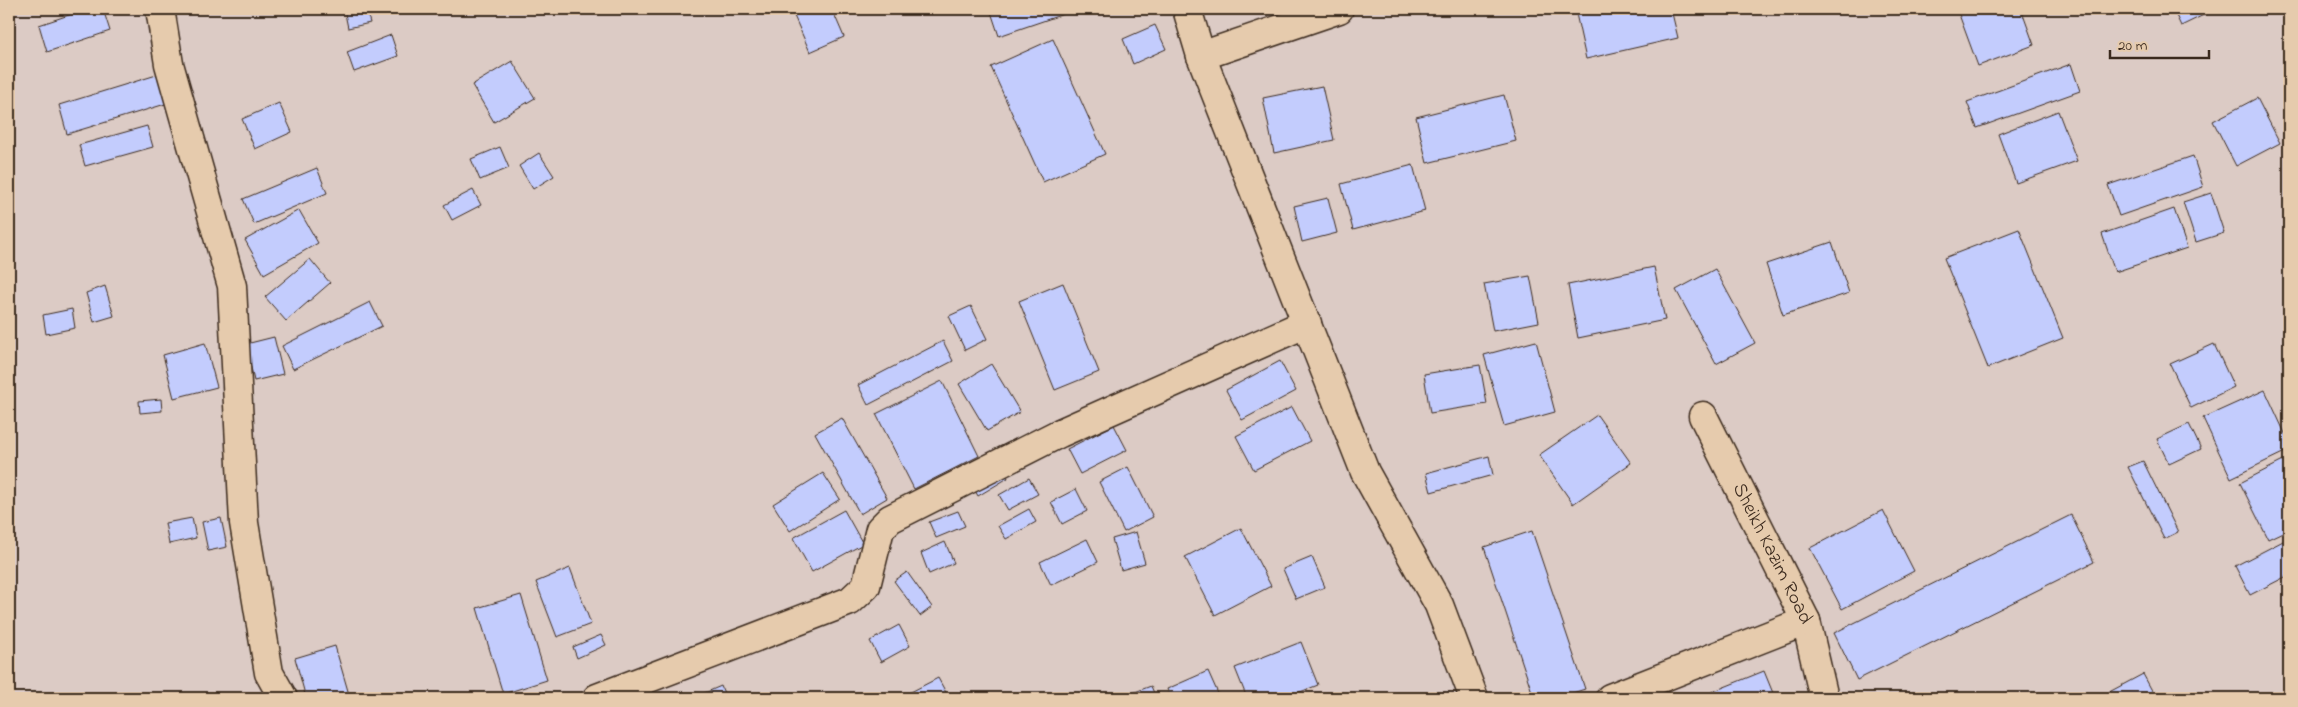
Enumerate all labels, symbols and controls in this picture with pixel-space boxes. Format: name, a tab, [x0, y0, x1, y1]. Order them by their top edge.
scale bar	[2110, 28, 2209, 60]
text: 20 m	[2118, 35, 2148, 57]
street label: Sheikh Kazim Road	[1724, 478, 1820, 629]

